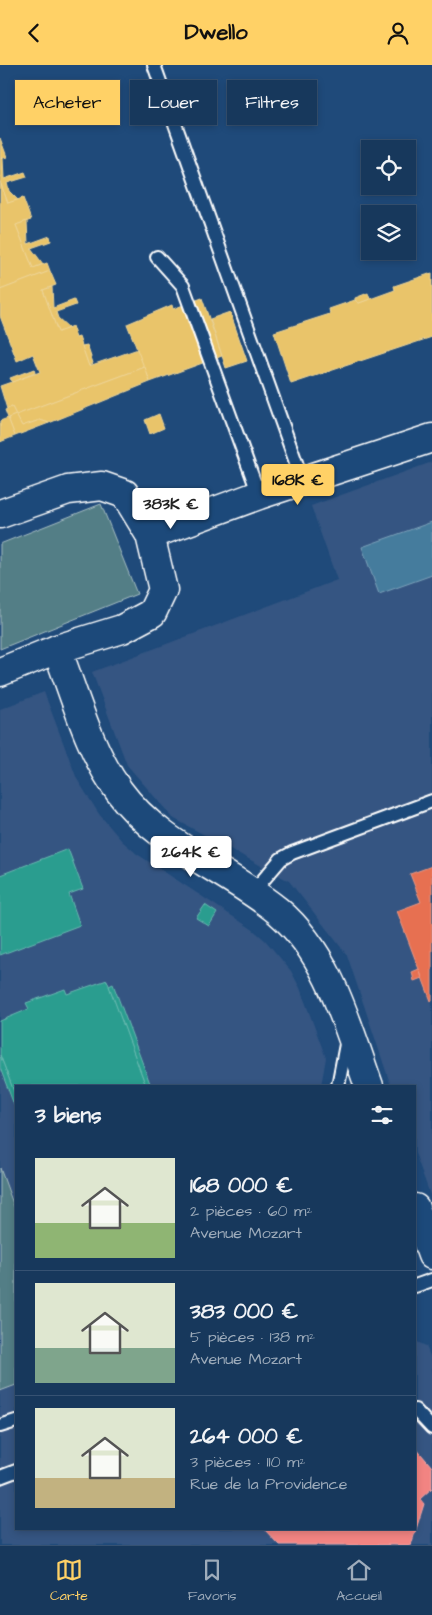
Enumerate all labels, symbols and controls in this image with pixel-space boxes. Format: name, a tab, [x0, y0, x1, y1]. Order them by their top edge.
text: Dwello	[184, 17, 248, 48]
icon: back	[20, 19, 48, 47]
icon: person	[384, 19, 412, 47]
chip: Acheter	[15, 80, 120, 125]
chip: Louer	[130, 80, 217, 125]
chip: Filtres	[227, 80, 317, 125]
map controls	[361, 140, 416, 260]
button: locate	[361, 140, 416, 195]
button: layers	[361, 205, 416, 260]
pin: 168K €	[257, 463, 339, 506]
text: 168K €	[272, 469, 324, 491]
pin: 383K €	[130, 487, 212, 530]
text: 383K €	[143, 493, 199, 515]
pin: 264K €	[150, 835, 232, 878]
text: 264K €	[162, 841, 220, 863]
text: 3 biens	[35, 1101, 101, 1130]
icon: filters	[368, 1101, 396, 1129]
text: 168 000 €	[190, 1171, 293, 1200]
icon: home	[75, 1178, 135, 1238]
text: 2 pièces · 60 m²	[190, 1200, 312, 1222]
text: Avenue Mozart	[190, 1222, 302, 1244]
text: 383 000 €	[190, 1297, 298, 1326]
icon: home	[75, 1303, 135, 1363]
text: 5 pièces · 138 m²	[190, 1326, 315, 1348]
text: Avenue Mozart	[190, 1348, 302, 1370]
text: 264 000 €	[190, 1422, 303, 1451]
icon: home	[75, 1428, 135, 1488]
text: 3 pièces · 110 m²	[190, 1451, 305, 1473]
text: Rue de la Providence	[190, 1473, 347, 1495]
tab: Carte	[50, 1556, 88, 1606]
tab: Favoris	[188, 1556, 237, 1606]
tab: Accueil	[336, 1556, 382, 1606]

